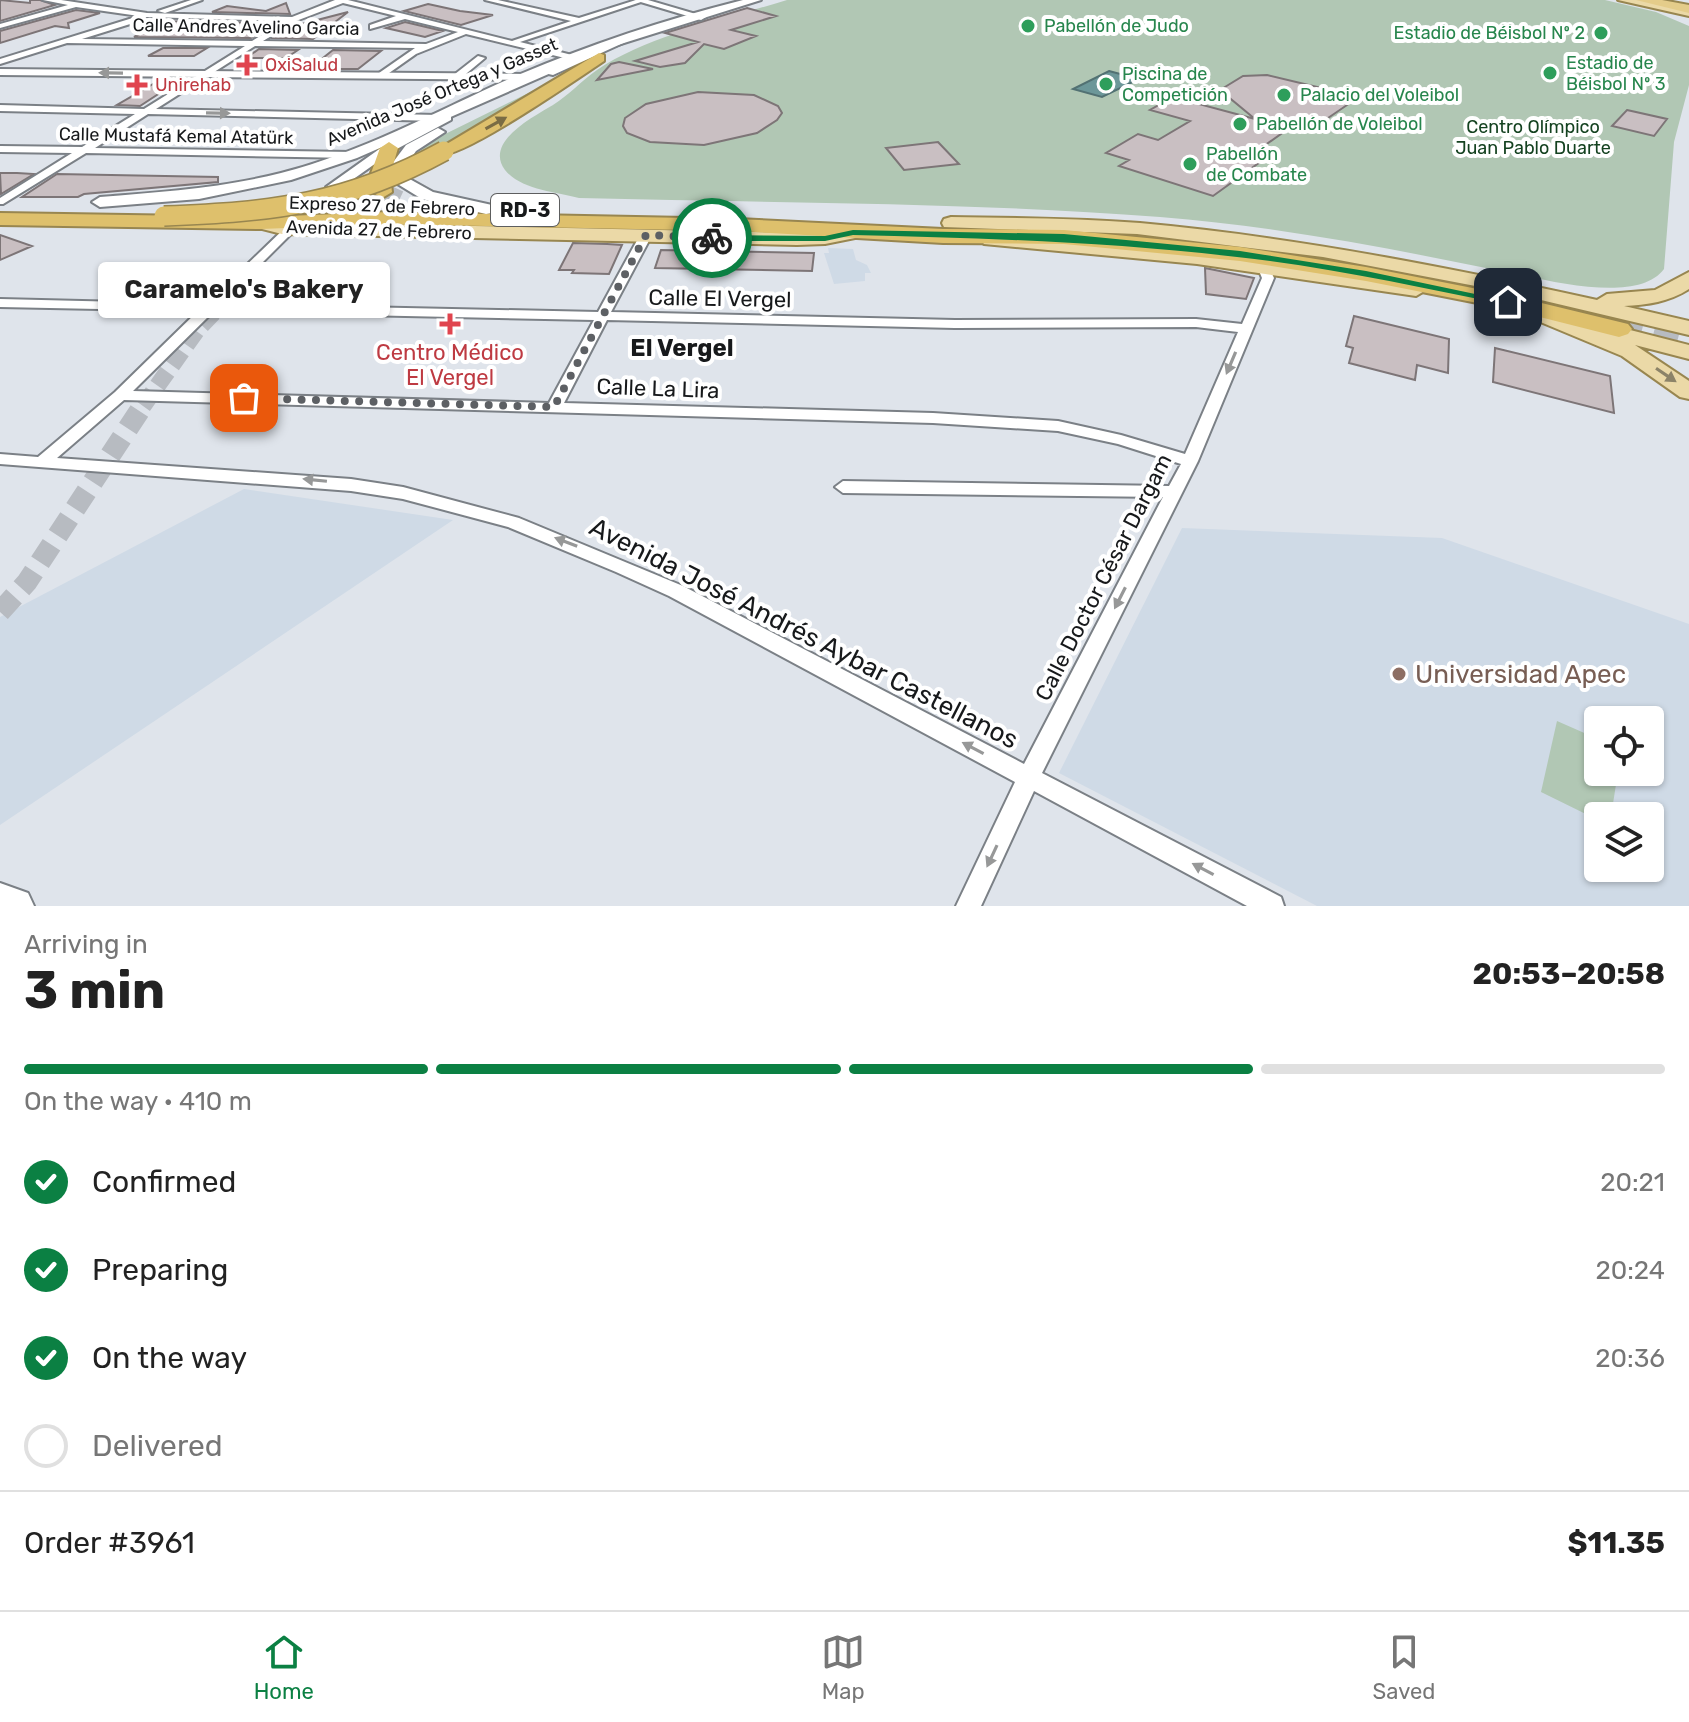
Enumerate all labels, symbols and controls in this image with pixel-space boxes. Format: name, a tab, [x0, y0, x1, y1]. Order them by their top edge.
street label: Calle Andres Avelino Garcia	[132, 14, 360, 40]
place label: Pabellón de Judo	[1044, 15, 1189, 37]
marker: Pabellón de Judo	[1019, 17, 1037, 35]
place label: Estadio de Béisbol Nº 2	[1394, 22, 1585, 44]
marker: Estadio de Béisbol Nº 2	[1592, 24, 1610, 42]
street label: Avenida José Ortega y Gasset	[323, 33, 561, 151]
place label: Estadio de Béisbol Nº 3	[1566, 52, 1666, 95]
marker: OxiSalud	[236, 54, 258, 76]
place label: OxiSalud	[265, 54, 338, 76]
place label: Piscina de Competición	[1122, 63, 1228, 106]
marker: Estadio de Béisbol Nº 3	[1541, 64, 1559, 82]
one-way arrow	[98, 66, 123, 79]
marker: Unirehab	[126, 74, 148, 96]
place label: Unirehab	[155, 74, 231, 96]
marker: Piscina de Competición	[1097, 75, 1115, 93]
place label: Palacio del Voleibol	[1300, 84, 1459, 106]
marker: Palacio del Voleibol	[1275, 86, 1293, 104]
one-way arrow	[206, 107, 231, 120]
place label: Pabellón de Voleibol	[1256, 113, 1423, 135]
marker: Pabellón de Voleibol	[1231, 115, 1249, 133]
one-way arrow	[485, 116, 507, 130]
park label: Centro Olímpico Juan Pablo Duarte	[1455, 116, 1611, 159]
street label: Calle Mustafá Kemal Atatürk	[59, 123, 294, 149]
place label: Pabellón de Combate	[1206, 143, 1307, 186]
marker: Pabellón de Combate	[1181, 155, 1199, 173]
street label: Expreso 27 de Febrero	[289, 192, 475, 220]
road number: RD-3	[491, 194, 559, 226]
courier	[672, 198, 752, 278]
street label: Avenida 27 de Febrero	[286, 216, 472, 244]
icon: bike	[690, 216, 734, 260]
callout: Caramelo's Bakery	[98, 262, 390, 318]
pin	[1474, 268, 1542, 336]
text: Caramelo's Bakery	[124, 274, 364, 305]
icon: home	[1486, 280, 1530, 324]
street label: Calle El Vergel	[648, 284, 792, 313]
marker: Centro Médico El Vergel	[439, 313, 461, 335]
district label: El Vergel	[630, 334, 734, 362]
place label: Centro Médico El Vergel	[376, 339, 524, 391]
one-way arrow	[1225, 352, 1238, 375]
pin	[210, 364, 278, 432]
one-way arrow	[1655, 367, 1677, 382]
street label: Calle La Lira	[596, 373, 720, 404]
icon: bag	[222, 376, 266, 420]
street label: Calle Doctor César Dargam	[1029, 449, 1178, 705]
one-way arrow	[302, 474, 327, 487]
street label: Avenida José Andrés Aybar Castellanos	[584, 511, 1023, 756]
one-way arrow	[554, 535, 578, 548]
one-way arrow	[1113, 587, 1126, 610]
place label: Universidad Apec	[1415, 659, 1626, 690]
marker: Universidad Apec	[1390, 665, 1408, 683]
map controls	[1584, 706, 1664, 882]
button: locate	[1584, 706, 1664, 786]
one-way arrow	[962, 741, 985, 754]
button: layers	[1584, 802, 1664, 882]
one-way arrow	[985, 844, 999, 868]
one-way arrow	[1191, 863, 1214, 876]
text: Arriving in	[24, 929, 148, 960]
text: 20:53–20:58	[1473, 956, 1665, 992]
text: 3 min	[24, 959, 165, 1021]
text: On the way · 410 m	[24, 1086, 252, 1117]
icon: check	[24, 1160, 68, 1204]
text: Confirmed	[92, 1164, 236, 1200]
text: 20:21	[1600, 1167, 1665, 1198]
icon: check	[24, 1248, 68, 1292]
text: Preparing	[92, 1252, 228, 1288]
text: 20:24	[1595, 1255, 1665, 1286]
icon: check	[24, 1336, 68, 1380]
text: On the way	[92, 1340, 247, 1376]
text: 20:36	[1595, 1343, 1665, 1374]
text: Delivered	[92, 1428, 223, 1464]
text: Order #3961	[24, 1525, 195, 1561]
text: $11.35	[1567, 1525, 1665, 1561]
tab: Home	[254, 1630, 314, 1705]
tab: Map	[821, 1630, 865, 1705]
tab: Saved	[1373, 1630, 1435, 1705]

